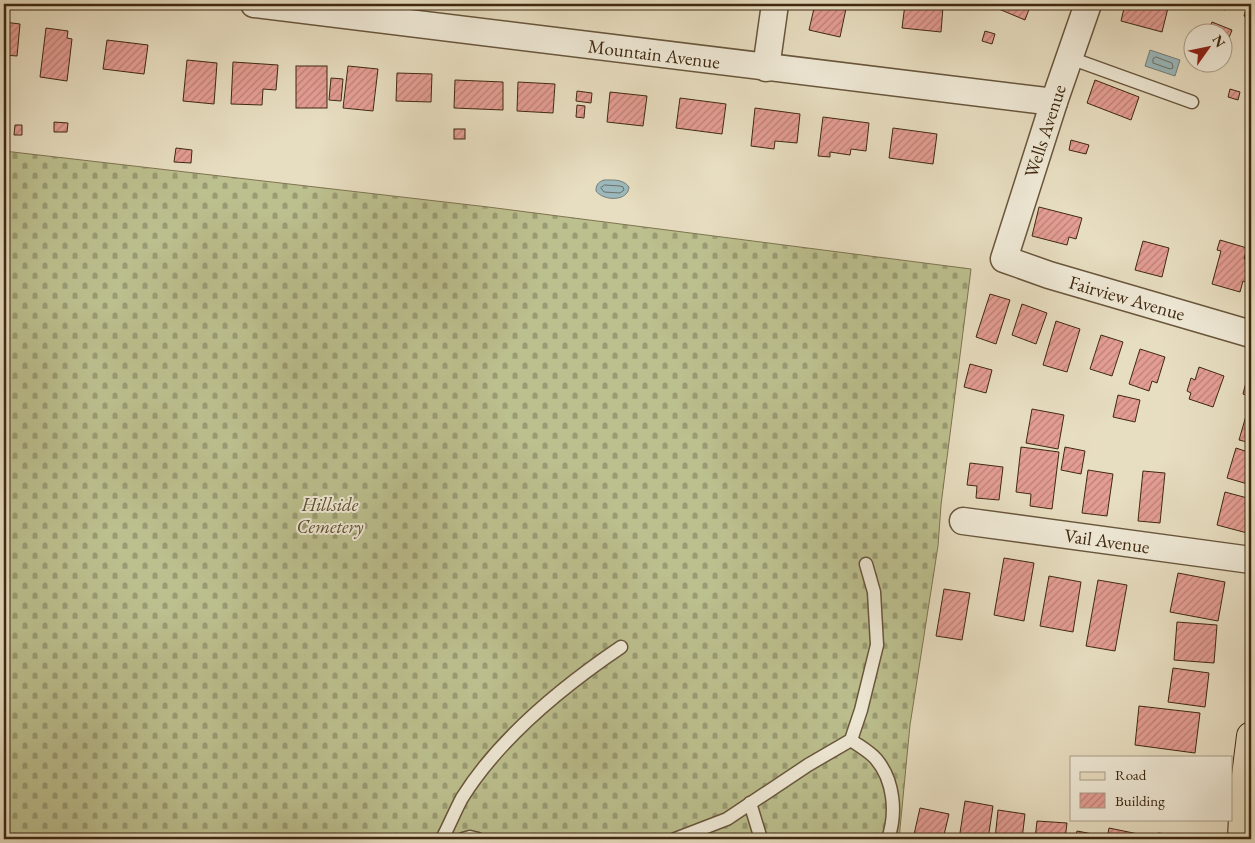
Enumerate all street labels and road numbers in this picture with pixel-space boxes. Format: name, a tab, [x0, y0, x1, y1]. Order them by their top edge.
street label: Mountain Avenue	[587, 34, 721, 74]
street label: Wells Avenue	[1018, 81, 1072, 181]
street label: Fairview Avenue	[1066, 270, 1188, 326]
street label: Vail Avenue	[1063, 523, 1151, 559]

